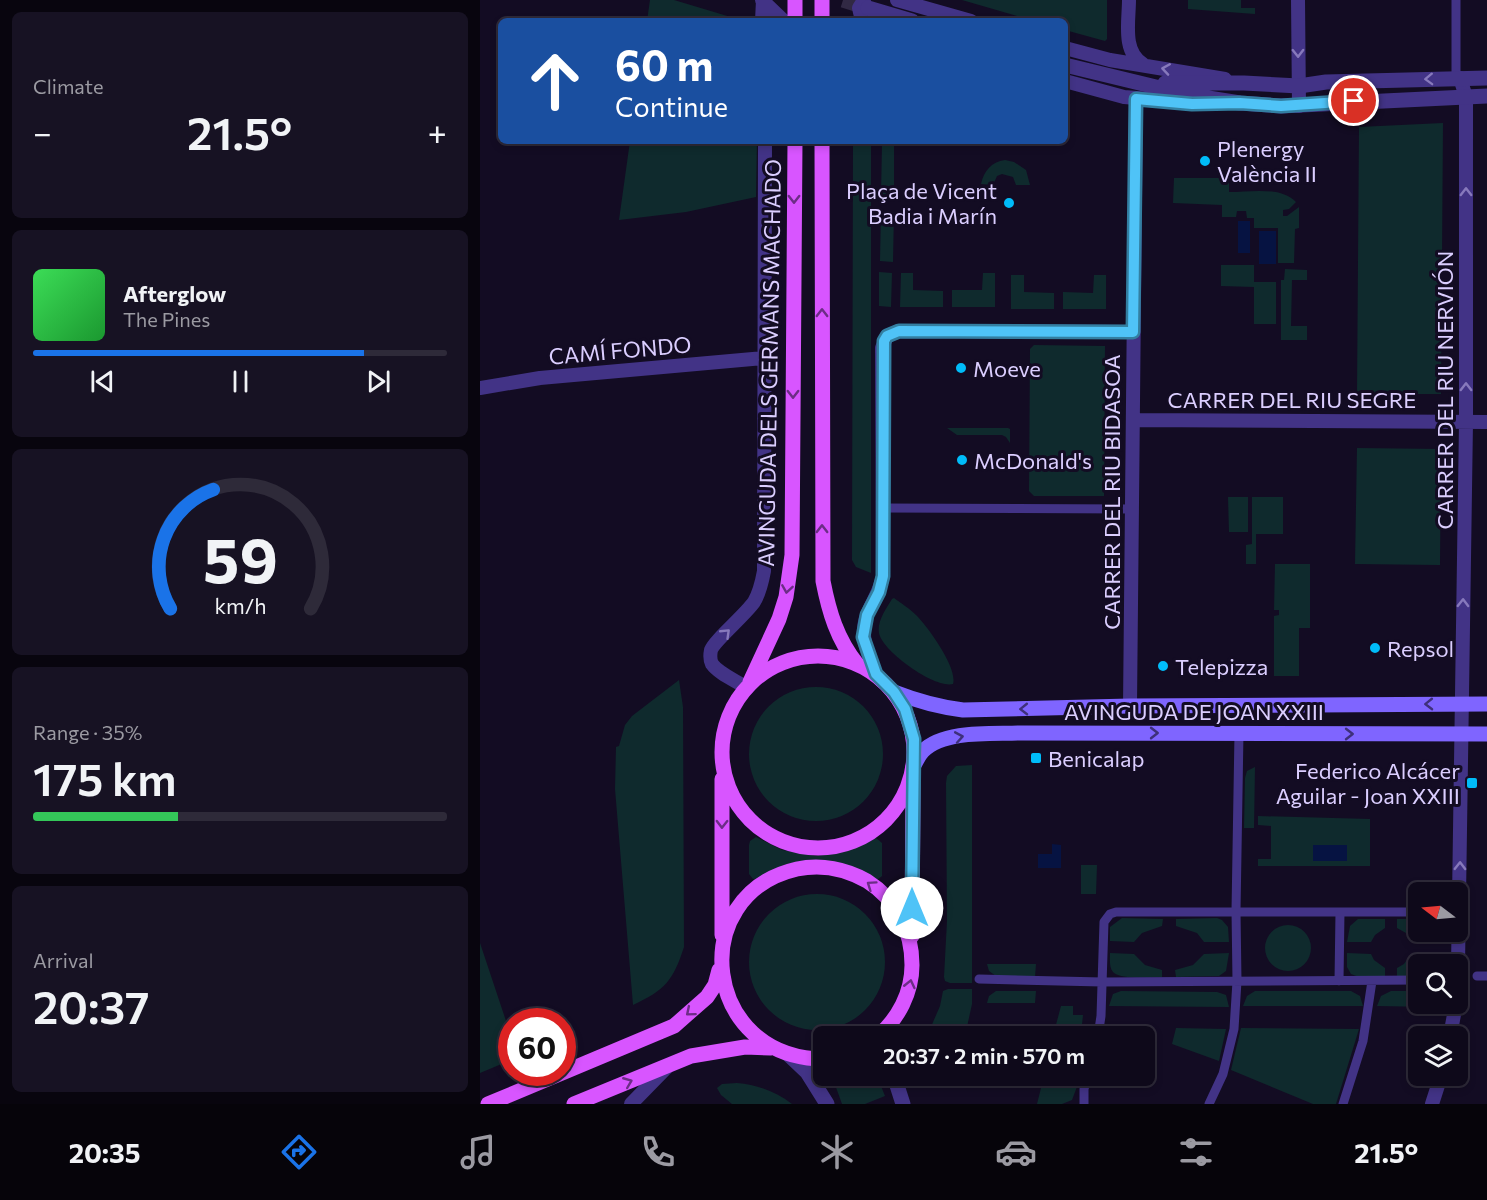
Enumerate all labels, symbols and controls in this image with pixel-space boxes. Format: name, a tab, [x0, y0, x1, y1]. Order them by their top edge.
text: 60 m	[615, 38, 714, 90]
icon: ahead	[516, 42, 594, 120]
one-way arrow	[1292, 49, 1304, 58]
one-way arrow	[1161, 63, 1171, 75]
one-way arrow	[1424, 73, 1433, 85]
text: Climate	[33, 74, 103, 98]
pin	[1328, 75, 1379, 126]
icon: arrive	[1337, 84, 1370, 117]
text: Continue	[615, 90, 728, 123]
text: 21.5°	[187, 104, 292, 159]
text: −	[33, 111, 52, 152]
text: +	[428, 111, 447, 152]
place label: Plenergy València II	[1217, 135, 1317, 187]
marker: Plenergy València II	[1198, 154, 1212, 168]
street label: AVINGUDA DELS GERMANS MACHADO	[752, 159, 786, 567]
place label: Plaça de Vicent Badia i Marín	[846, 177, 997, 229]
one-way arrow	[1460, 188, 1472, 197]
one-way arrow	[788, 195, 800, 204]
marker: Plaça de Vicent Badia i Marín	[1002, 196, 1016, 210]
street label: CARRER DEL RIU NERVIÓN	[1431, 251, 1458, 529]
text: Afterglow	[123, 280, 226, 307]
text: The Pines	[123, 307, 210, 331]
one-way arrow	[816, 309, 828, 318]
street label: CAMÍ FONDO	[548, 330, 692, 370]
street label: CARRER DEL RIU BIDASOA	[1098, 354, 1125, 630]
place label: Moeve	[973, 355, 1041, 382]
marker: Moeve	[954, 361, 968, 375]
icon: previous	[86, 365, 119, 398]
icon: pause	[224, 365, 257, 398]
icon: next	[362, 365, 395, 398]
one-way arrow	[1460, 383, 1472, 392]
street label: CARRER DEL RIU SEGRE	[1168, 386, 1416, 413]
one-way arrow	[787, 390, 799, 399]
place label: McDonald's	[974, 447, 1092, 474]
marker: McDonald's	[955, 453, 969, 467]
text: 59	[203, 520, 277, 596]
one-way arrow	[816, 525, 828, 534]
one-way arrow	[781, 584, 793, 594]
text: km/h	[214, 592, 266, 618]
one-way arrow	[1457, 599, 1469, 608]
one-way arrow	[720, 629, 730, 640]
place label: Repsol	[1387, 635, 1454, 662]
marker: Repsol	[1368, 641, 1382, 655]
place label: Telepizza	[1175, 653, 1268, 680]
marker: Telepizza	[1156, 659, 1170, 673]
street label: AVINGUDA DE JOAN XXIII	[1064, 698, 1324, 725]
one-way arrow	[1424, 698, 1433, 710]
one-way arrow	[1019, 702, 1028, 715]
text: Range · 35%	[33, 720, 142, 744]
one-way arrow	[1150, 727, 1159, 739]
one-way arrow	[1345, 728, 1354, 740]
one-way arrow	[955, 731, 964, 743]
place label: Benicalap	[1048, 745, 1145, 772]
text: 175 km	[33, 750, 177, 805]
marker: Benicalap	[1029, 751, 1043, 765]
place label: Federico Alcácer Aguilar - Joan XXIII	[1276, 757, 1460, 809]
marker: Federico Alcácer Aguilar - Joan XXIII	[1465, 776, 1479, 790]
one-way arrow	[716, 820, 728, 829]
one-way arrow	[1454, 861, 1466, 870]
position arrow	[880, 876, 944, 940]
one-way arrow	[867, 881, 878, 892]
north arrow	[1408, 882, 1468, 942]
map controls	[1408, 882, 1468, 1086]
text: Arrival	[33, 948, 94, 972]
button: search	[1408, 954, 1468, 1014]
text: 20:37	[33, 978, 149, 1033]
one-way arrow	[902, 979, 915, 989]
one-way arrow	[686, 1005, 697, 1016]
speed limit sign: 60	[498, 1008, 576, 1086]
button: layers	[1408, 1026, 1468, 1086]
text: 20:37 · 2 min · 570 m	[883, 1042, 1085, 1069]
one-way arrow	[622, 1077, 633, 1089]
icon: directions	[278, 1131, 320, 1173]
icon: music	[457, 1131, 499, 1173]
icon: phone	[637, 1131, 679, 1173]
icon: climate	[816, 1131, 858, 1173]
icon: car	[995, 1131, 1037, 1173]
icon: filters	[1175, 1131, 1217, 1173]
text: 20:35	[69, 1136, 140, 1169]
text: 21.5°	[1354, 1136, 1418, 1169]

